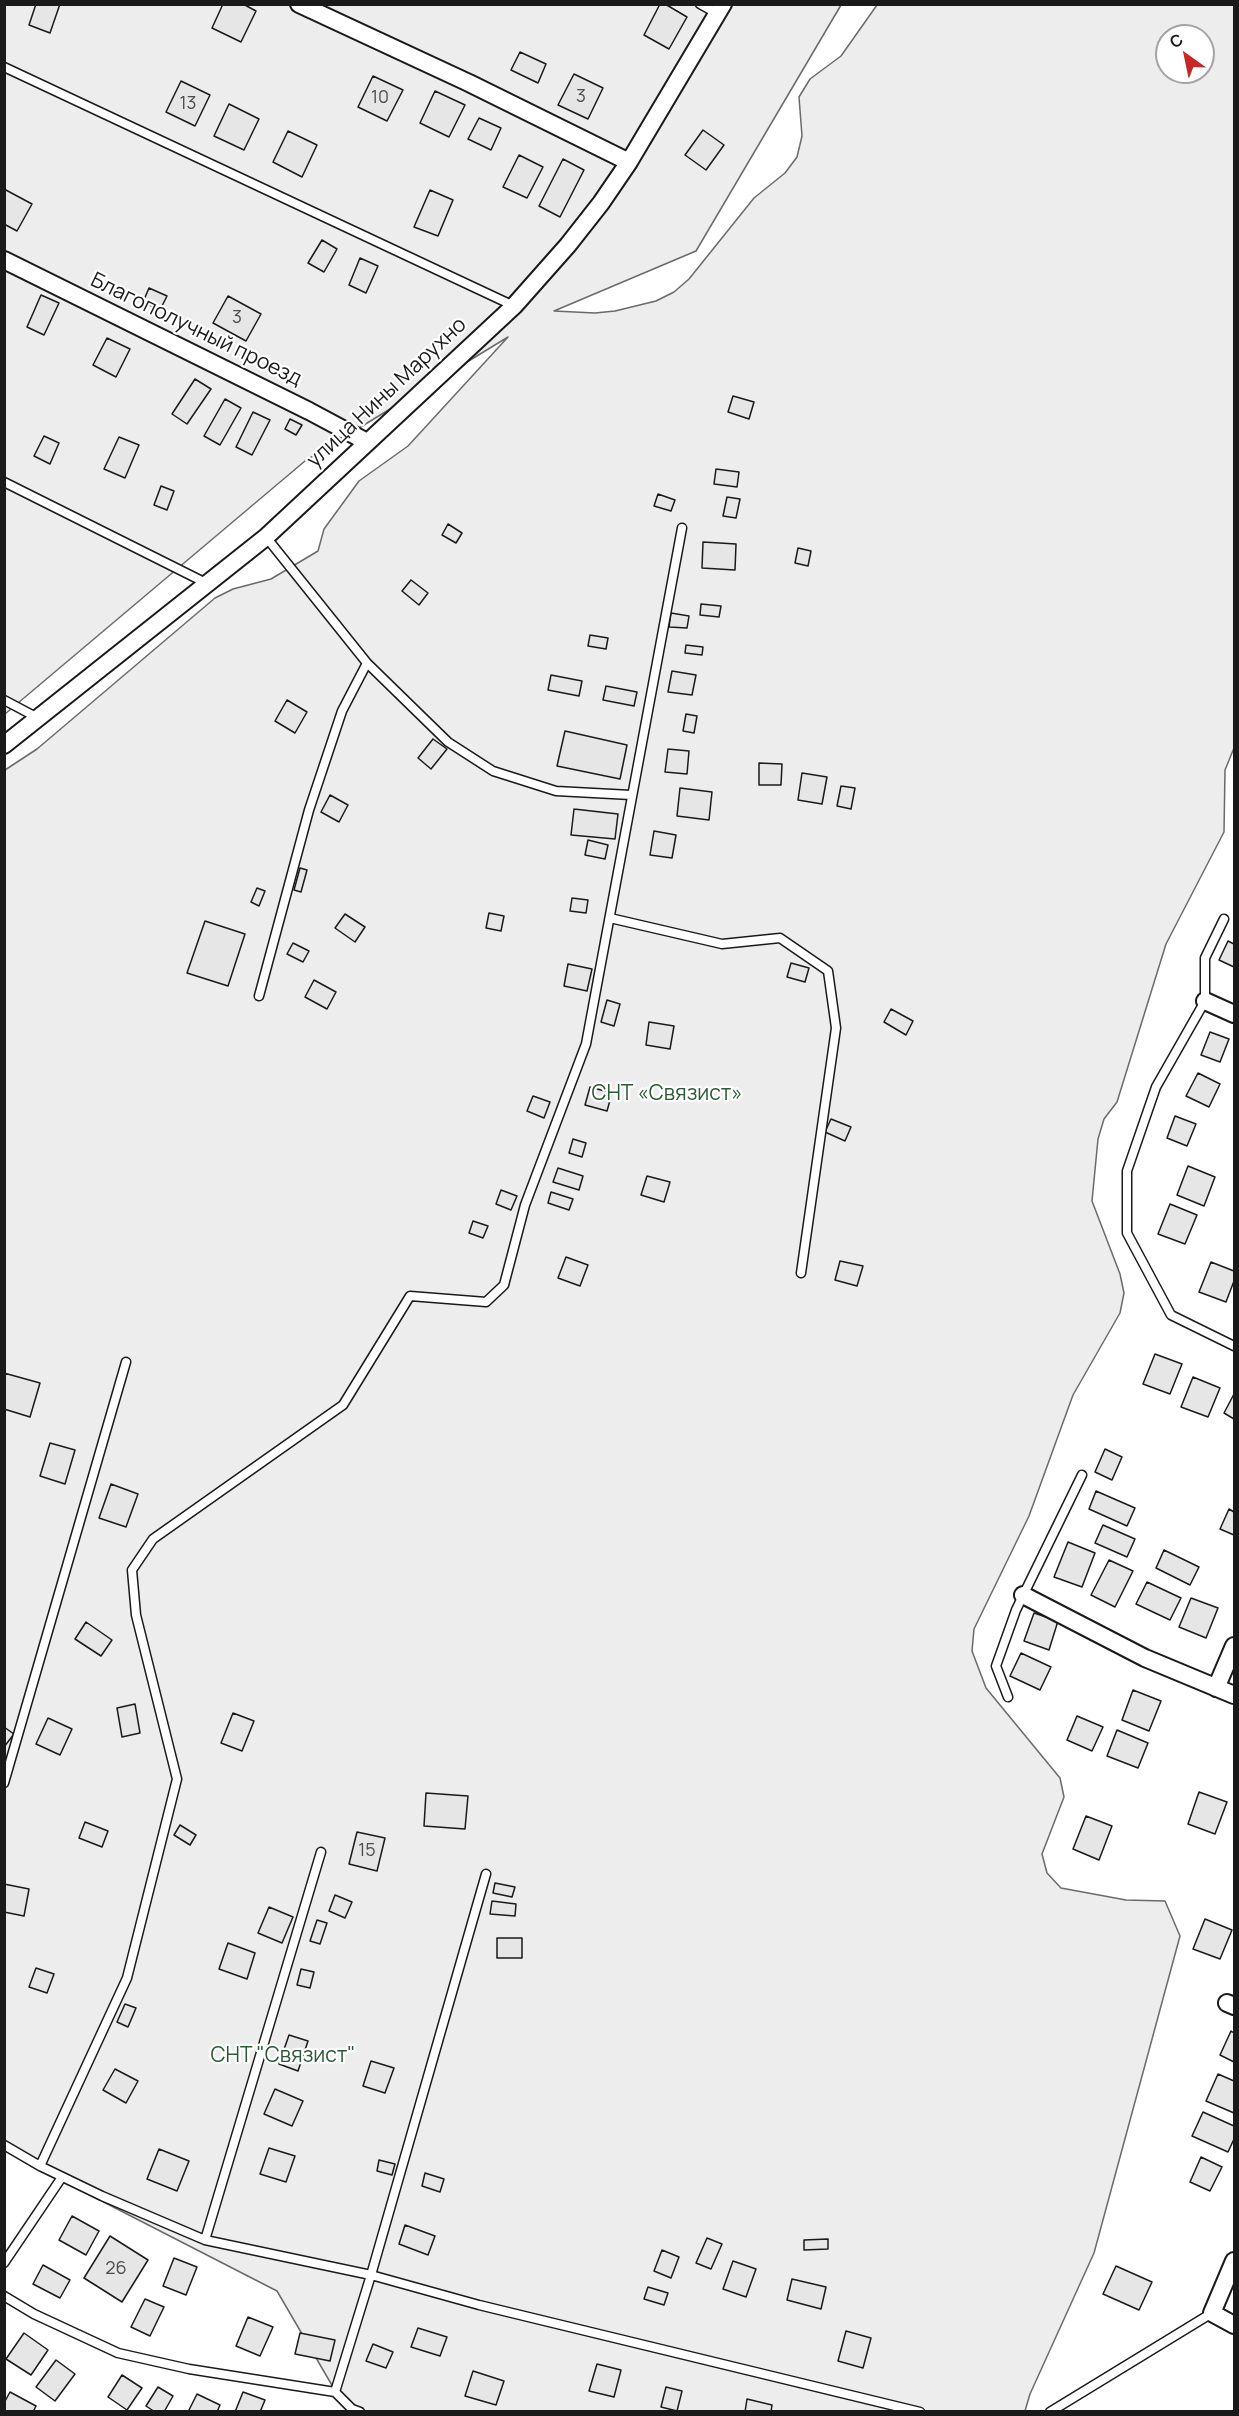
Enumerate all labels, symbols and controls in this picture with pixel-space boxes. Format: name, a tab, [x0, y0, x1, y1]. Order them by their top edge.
north arrow	[1155, 24, 1215, 84]
text: С	[1165, 28, 1187, 53]
house number: 3	[576, 86, 586, 108]
house number: 10	[371, 87, 389, 109]
house number: 13	[180, 93, 196, 115]
street label: Благополучный проезд	[86, 268, 306, 392]
house number: 3	[232, 307, 242, 329]
street label: улица Нины Марухно	[302, 313, 472, 473]
park label: СНТ «Связист»	[591, 1081, 743, 1107]
house number: 15	[358, 1840, 376, 1862]
park label: СНТ "Связист"	[210, 2043, 356, 2069]
house number: 26	[105, 2258, 127, 2280]

